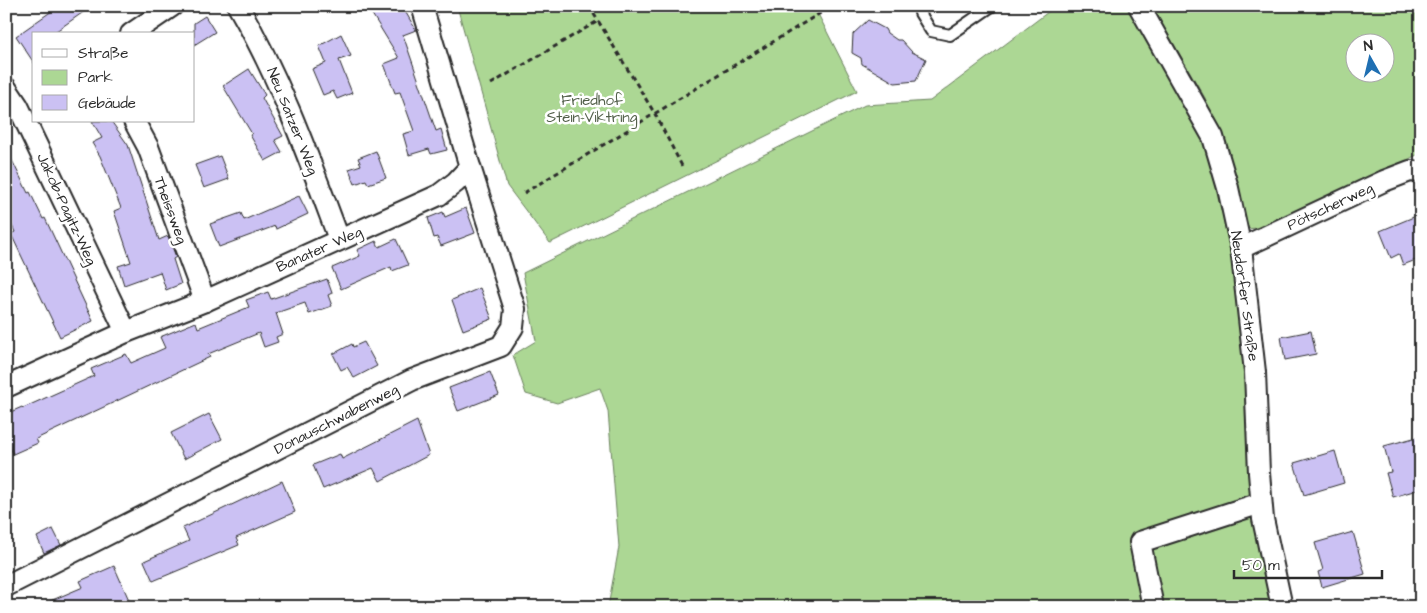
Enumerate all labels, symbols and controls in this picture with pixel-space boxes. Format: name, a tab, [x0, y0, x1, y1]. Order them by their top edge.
legend	[32, 32, 195, 122]
north arrow	[1344, 32, 1394, 82]
text: N	[1363, 36, 1374, 57]
text: Straße	[78, 43, 128, 64]
street label: Neu Satzer Weg	[260, 64, 324, 179]
text: Park	[78, 67, 113, 88]
park label: Friedhof Stein-Viktring	[547, 90, 638, 129]
text: Gebäude	[78, 93, 136, 114]
street label: Jakob-Pagitz-Weg	[30, 150, 102, 269]
street label: Theissweg	[148, 174, 192, 247]
street label: Pötscherweg	[1284, 177, 1377, 237]
street label: Banater Weg	[273, 221, 366, 279]
street label: Neudorfer Straße	[1225, 230, 1264, 363]
street label: Donauschwabenweg	[270, 379, 403, 461]
scale bar	[1234, 548, 1382, 580]
text: 50 m	[1242, 555, 1280, 576]

